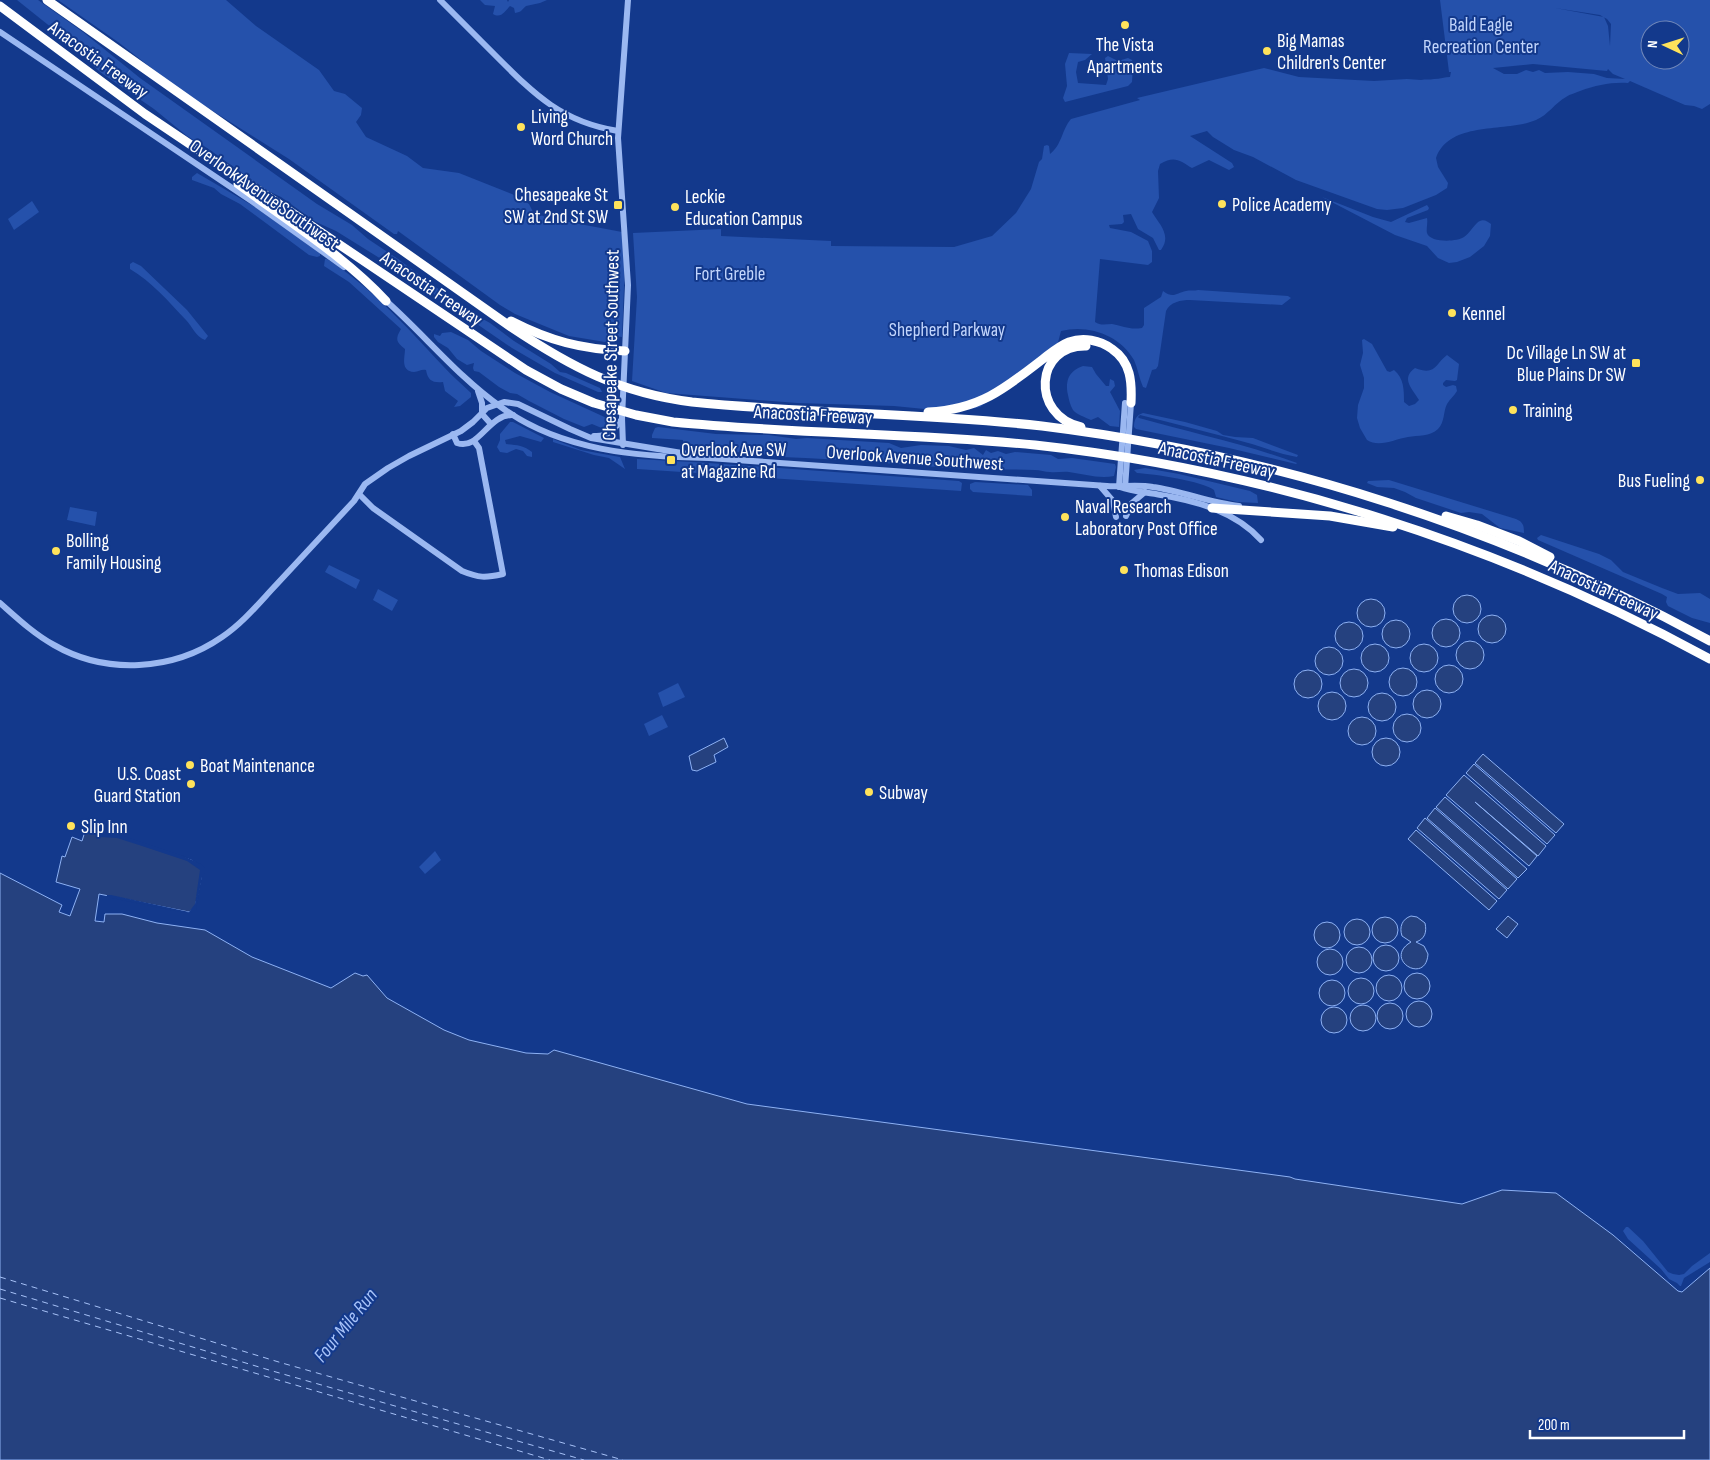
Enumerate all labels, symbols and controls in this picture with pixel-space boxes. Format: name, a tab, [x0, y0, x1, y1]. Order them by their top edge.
park label: Bald Eagle Recreation Center	[1423, 14, 1539, 59]
street label: Anacostia Freeway	[43, 16, 153, 105]
marker: The Vista Apartments	[1119, 19, 1131, 31]
north arrow	[1640, 20, 1690, 70]
place label: Big Mamas Children's Center	[1277, 30, 1387, 75]
place label: The Vista Apartments	[1086, 34, 1163, 79]
text: N	[1644, 40, 1661, 48]
marker: Big Mamas Children's Center	[1261, 45, 1273, 57]
place label: Living Word Church	[531, 106, 613, 151]
marker: Living Word Church	[515, 121, 527, 133]
street label: Overlook Avenue Southwest	[185, 135, 344, 256]
place label: Chesapeake St SW at 2nd St SW	[504, 184, 609, 229]
place label: Leckie Education Campus	[685, 186, 803, 231]
place label: Police Academy	[1232, 194, 1332, 217]
marker: Police Academy	[1216, 198, 1228, 210]
marker: Chesapeake St SW at 2nd St SW	[612, 199, 624, 211]
marker: Leckie Education Campus	[669, 201, 681, 213]
street label: Anacostia Freeway	[375, 246, 487, 332]
street label: Chesapeake Street Southwest	[598, 249, 625, 441]
park label: Fort Greble	[695, 263, 765, 286]
place label: Kennel	[1462, 303, 1505, 326]
marker: Kennel	[1446, 307, 1458, 319]
park label: Shepherd Parkway	[889, 319, 1006, 342]
place label: Dc Village Ln SW at Blue Plains Dr SW	[1507, 342, 1627, 387]
marker: Dc Village Ln SW at Blue Plains Dr SW	[1630, 357, 1642, 369]
place label: Training	[1523, 400, 1573, 423]
street label: Anacostia Freeway	[752, 401, 873, 430]
marker: Training	[1507, 404, 1519, 416]
street label: Anacostia Freeway	[1155, 437, 1278, 484]
place label: Overlook Ave SW at Magazine Rd	[681, 439, 787, 484]
street label: Overlook Avenue Southwest	[826, 441, 1004, 476]
marker: Overlook Ave SW at Magazine Rd	[665, 454, 677, 466]
place label: Bus Fueling	[1618, 470, 1690, 493]
marker: Bus Fueling	[1694, 474, 1706, 486]
place label: Naval Research Laboratory Post Office	[1075, 496, 1218, 541]
marker: Naval Research Laboratory Post Office	[1059, 511, 1071, 523]
place label: Bolling Family Housing	[66, 530, 162, 575]
marker: Bolling Family Housing	[50, 545, 62, 557]
street label: Anacostia Freeway	[1544, 555, 1662, 626]
place label: Thomas Edison	[1134, 560, 1229, 583]
marker: Thomas Edison	[1118, 564, 1130, 576]
place label: Boat Maintenance	[200, 755, 315, 778]
marker: Boat Maintenance	[184, 759, 196, 771]
place label: U.S. Coast Guard Station	[94, 763, 181, 808]
marker: U.S. Coast Guard Station	[185, 778, 197, 790]
place label: Subway	[879, 782, 928, 805]
marker: Subway	[863, 786, 875, 798]
place label: Slip Inn	[81, 816, 128, 839]
marker: Slip Inn	[65, 820, 77, 832]
water label: Four Mile Run	[309, 1284, 383, 1367]
scale bar	[1530, 1408, 1684, 1440]
text: 200 m	[1538, 1416, 1570, 1435]

